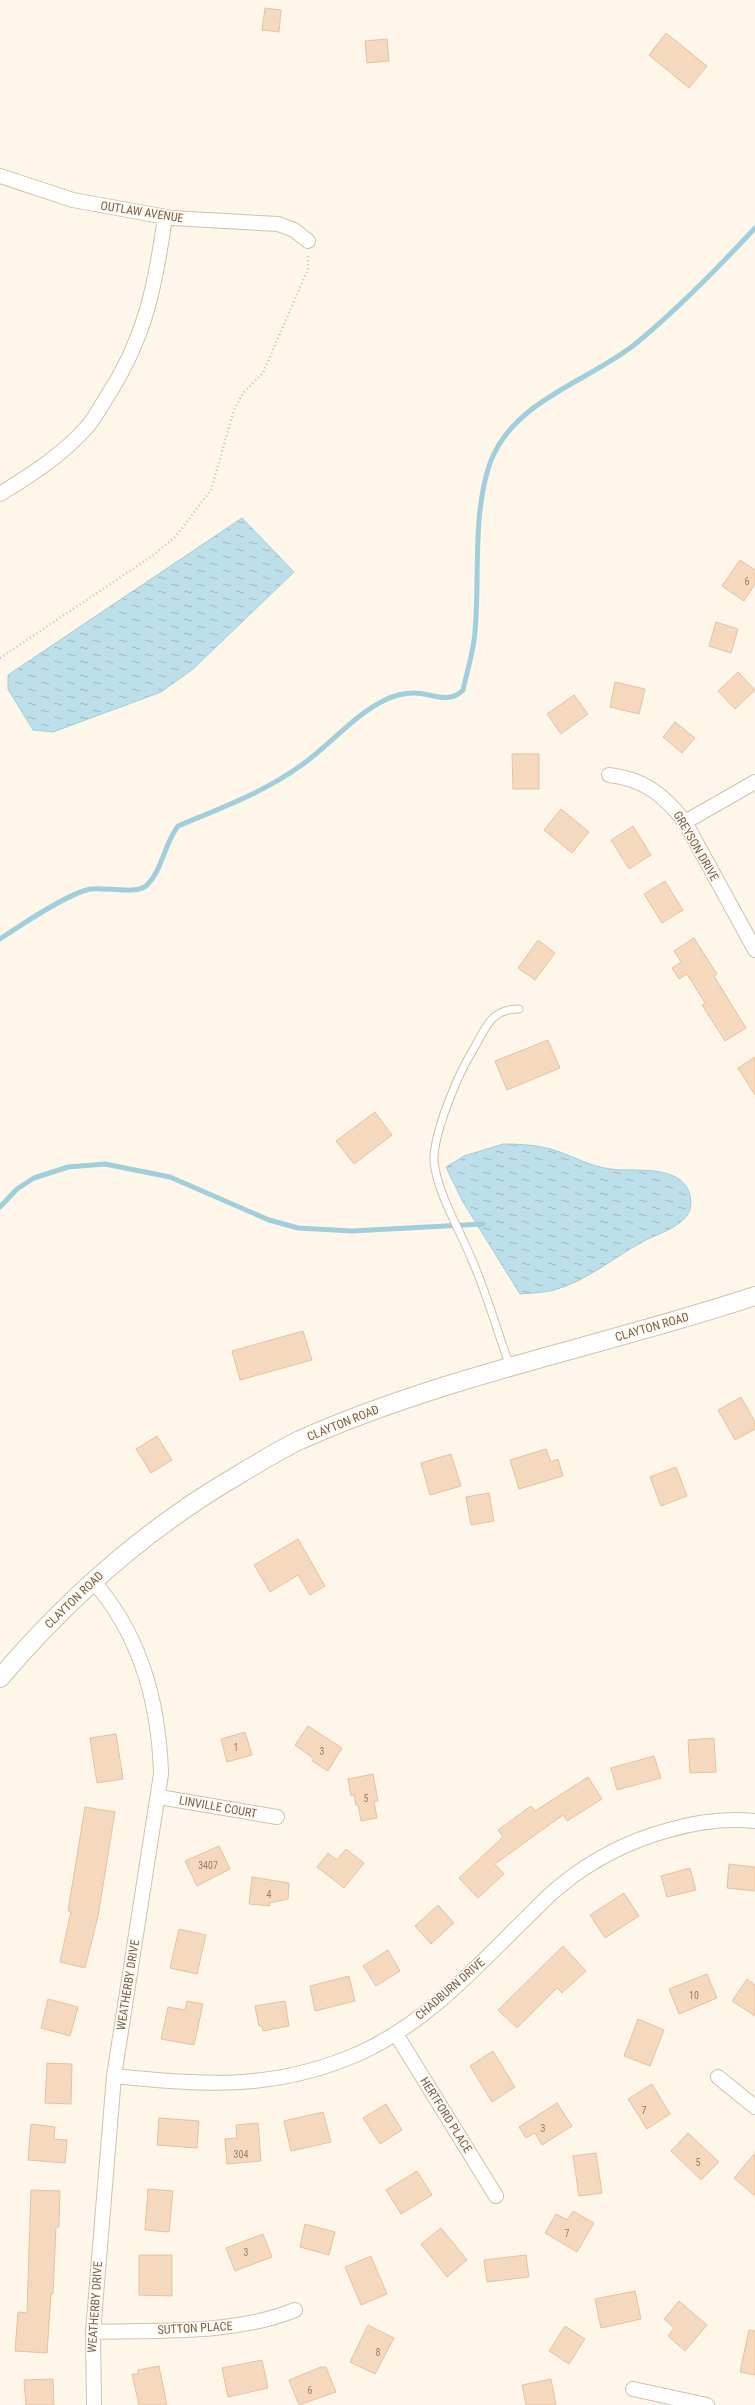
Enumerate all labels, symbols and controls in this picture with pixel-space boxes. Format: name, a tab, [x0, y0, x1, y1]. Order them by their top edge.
street label: OUTLAW AVENUE	[100, 199, 184, 225]
house number: 6	[745, 576, 750, 587]
street label: GREYSON DRIVE	[670, 809, 722, 883]
street label: CLAYTON ROAD	[613, 1310, 691, 1344]
street label: CLAYTON ROAD	[305, 1402, 381, 1444]
street label: CLAYTON ROAD	[42, 1568, 106, 1631]
house number: 1	[234, 1742, 238, 1753]
house number: 3	[320, 1746, 325, 1757]
street label: LINVILLE COURT	[178, 1793, 258, 1821]
house number: 5	[364, 1793, 369, 1804]
house number: 3407	[198, 1860, 218, 1871]
house number: 4	[267, 1889, 272, 1900]
street label: WEATHERBY DRIVE	[114, 1939, 142, 2031]
street label: CHADBURN DRIVE	[413, 1955, 487, 2023]
house number: 10	[689, 1990, 699, 2001]
street label: HERTFORD PLACE	[417, 2075, 475, 2155]
house number: 7	[642, 2105, 647, 2116]
house number: 3	[541, 2123, 546, 2134]
house number: 304	[234, 2149, 248, 2160]
house number: 5	[696, 2157, 701, 2168]
house number: 7	[565, 2228, 570, 2239]
house number: 3	[244, 2247, 249, 2258]
street label: WEATHERBY DRIVE	[85, 2261, 105, 2353]
street label: SUTTON PLACE	[157, 2319, 233, 2337]
house number: 8	[376, 2347, 381, 2358]
house number: 6	[308, 2385, 313, 2396]

